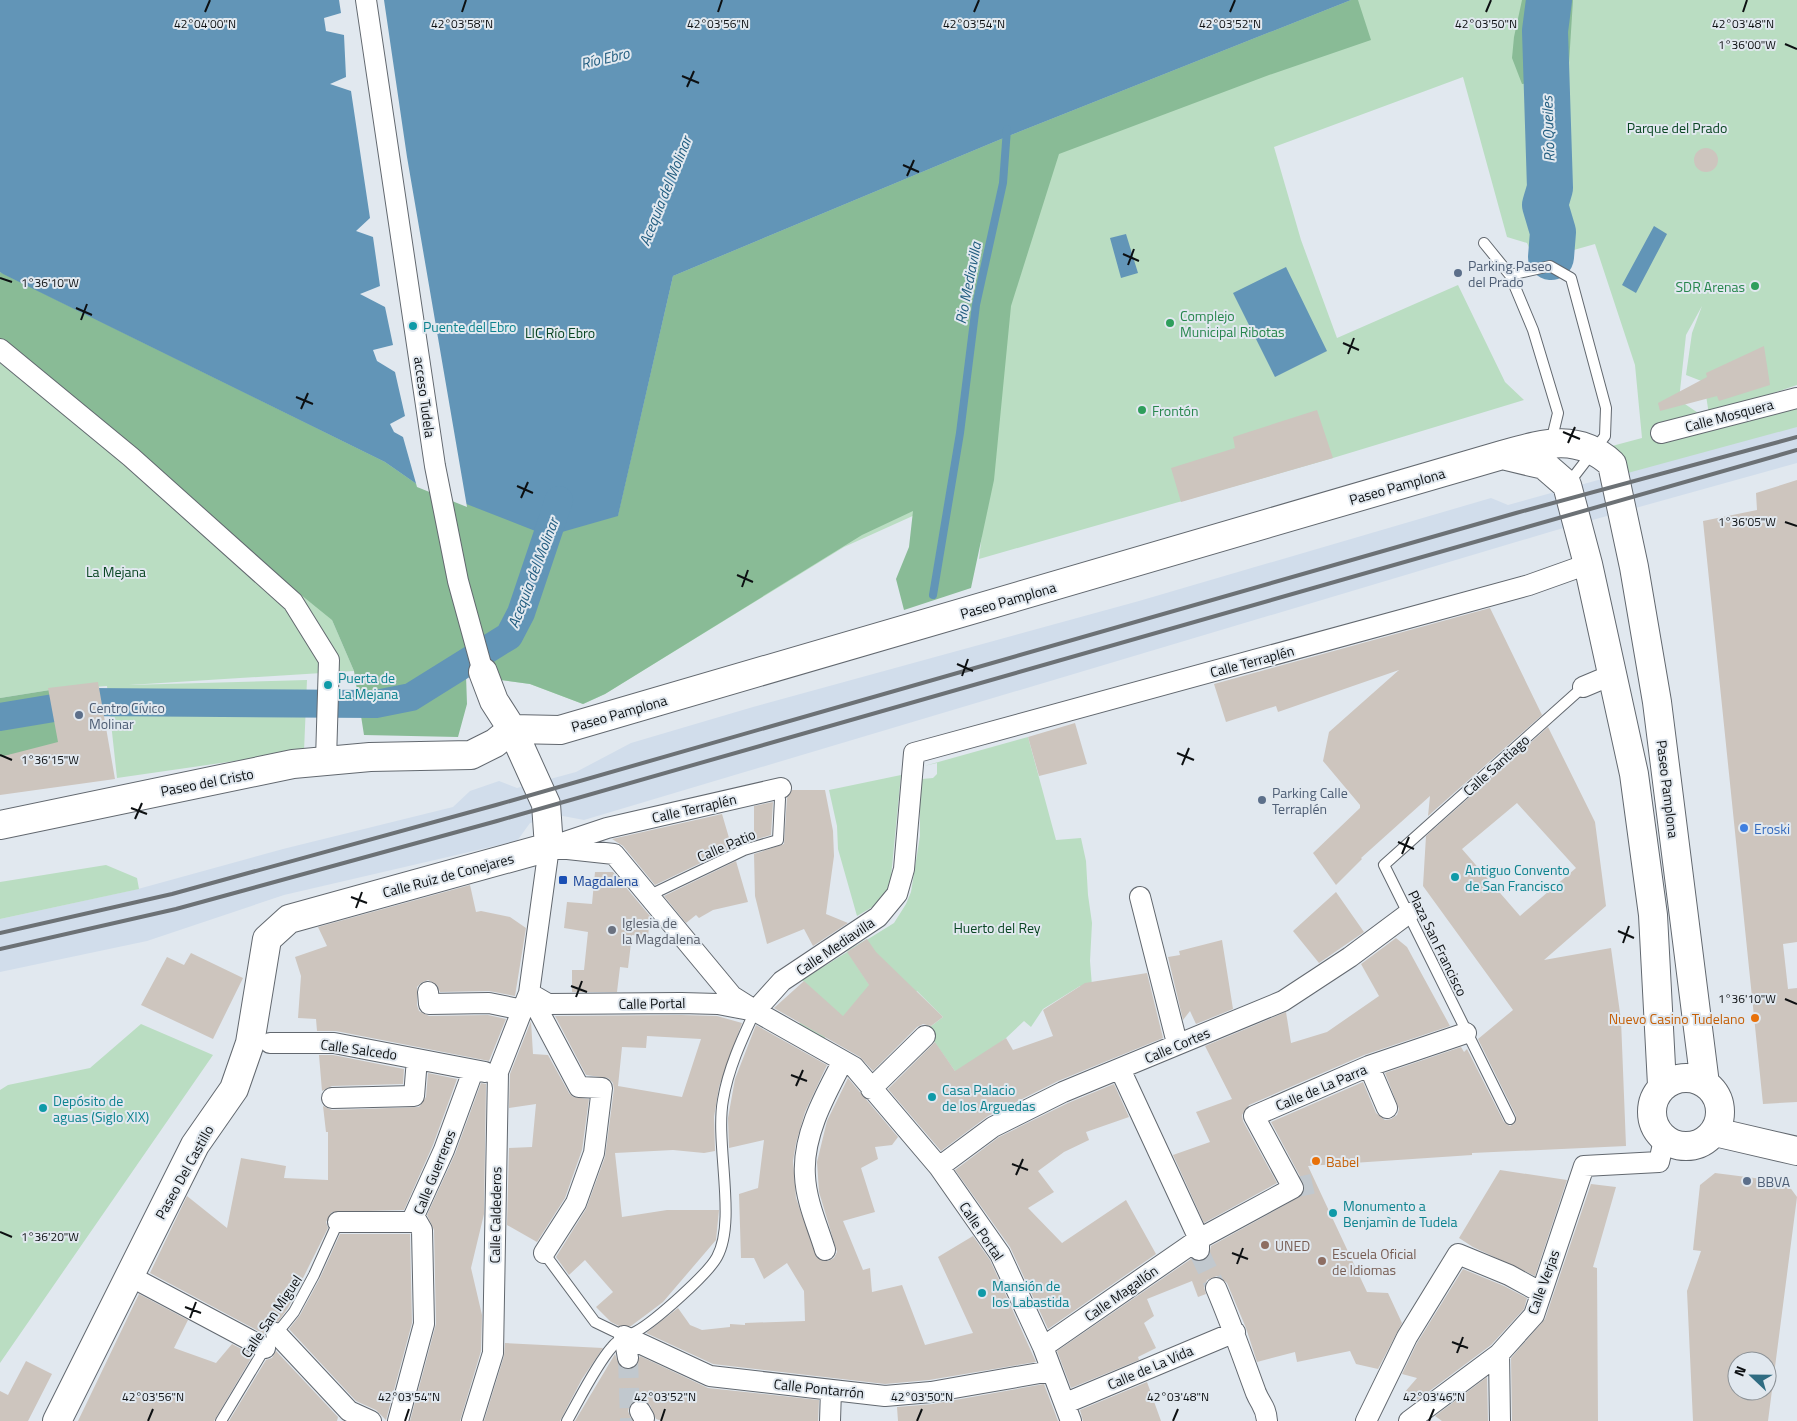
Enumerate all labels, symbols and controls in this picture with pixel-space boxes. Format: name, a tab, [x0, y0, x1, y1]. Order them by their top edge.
text: 42°04'00"N	[174, 14, 236, 33]
text: 42°03'58"N	[431, 14, 493, 33]
text: 42°03'56"N	[687, 14, 749, 33]
text: 42°03'54"N	[943, 14, 1005, 33]
text: 42°03'52"N	[1199, 14, 1261, 33]
text: 42°03'50"N	[1455, 14, 1517, 33]
text: 42°03'48"N	[1712, 14, 1774, 33]
text: 1°36'00"W	[1718, 35, 1776, 54]
water label: Río Ebro	[578, 41, 632, 75]
water label: Río Queiles	[1535, 94, 1561, 162]
park label: Parque del Prado	[1627, 117, 1727, 138]
water label: Acequia del Molinar	[633, 131, 698, 249]
water label: Rio Mediavilla	[949, 239, 987, 326]
place label: Parking Paseo del Prado	[1468, 255, 1552, 292]
marker: Parking Paseo del Prado	[1452, 267, 1464, 279]
text: 1°36'10"W	[21, 273, 79, 292]
place label: SDR Arenas	[1676, 276, 1745, 297]
marker: SDR Arenas	[1749, 280, 1761, 292]
place label: Complejo Municipal Ribotas	[1180, 305, 1284, 342]
place label: Puente del Ebro	[423, 316, 516, 337]
marker: Complejo Municipal Ribotas	[1164, 317, 1176, 329]
marker: Puente del Ebro	[407, 320, 419, 332]
park label: LIC Río Ebro	[525, 322, 595, 343]
street label: acceso Tudela	[409, 355, 441, 439]
street label: Calle Mosquera	[1683, 393, 1775, 437]
place label: Frontón	[1152, 400, 1198, 421]
marker: Frontón	[1136, 404, 1148, 416]
street label: Paseo Pamplona	[1347, 462, 1447, 510]
text: 1°36'05"W	[1718, 512, 1776, 531]
water label: Acequia del Molinar	[501, 513, 565, 631]
park label: La Mejana	[86, 561, 146, 582]
street label: Paseo Pamplona	[958, 576, 1058, 624]
street label: Calle Terraplén	[1208, 640, 1296, 682]
place label: Puerta de La Mejana	[338, 667, 398, 704]
marker: Puerta de La Mejana	[322, 679, 334, 691]
street label: Paseo Pamplona	[569, 689, 669, 737]
place label: Centro Cívico Molinar	[89, 697, 165, 734]
marker: Centro Cívico Molinar	[73, 709, 85, 721]
street label: Calle Santiago	[1458, 729, 1534, 801]
street label: Paseo Pamplona	[1652, 739, 1684, 839]
text: 1°36'15"W	[21, 750, 79, 769]
street label: Paseo del Cristo	[159, 763, 255, 801]
place label: Parking Calle Terraplén	[1272, 782, 1348, 819]
street label: Calle Terraplén	[650, 788, 738, 828]
marker: Parking Calle Terraplén	[1256, 794, 1268, 806]
place label: Eroski	[1754, 818, 1790, 839]
marker: Eroski	[1738, 822, 1750, 834]
street label: Calle Patio	[693, 823, 759, 867]
street label: Calle Ruiz de Conejares	[380, 847, 516, 903]
place label: Antiguo Convento de San Francisco	[1465, 859, 1570, 896]
place label: Magdalena	[573, 870, 638, 891]
marker: Antiguo Convento de San Francisco	[1449, 871, 1461, 883]
marker: Magdalena	[557, 874, 569, 886]
street label: Plaza San Francisco	[1403, 886, 1473, 1000]
place label: Iglesia de la Magdalena	[622, 912, 701, 949]
street label: Calle Mediavilla	[792, 912, 878, 980]
park label: Huerto del Rey	[953, 917, 1041, 938]
marker: Iglesia de la Magdalena	[606, 924, 618, 936]
text: 1°36'10"W	[1718, 989, 1776, 1008]
street label: Calle Portal	[618, 992, 686, 1014]
place label: Nuevo Casino Tudelano	[1609, 1008, 1745, 1029]
marker: Nuevo Casino Tudelano	[1749, 1012, 1761, 1024]
street label: Calle Cortes	[1141, 1022, 1213, 1068]
street label: Calle Salcedo	[319, 1033, 399, 1065]
street label: Calle de La Parra	[1272, 1058, 1370, 1116]
place label: Casa Palacio de los Arguedas	[942, 1079, 1036, 1116]
place label: Depósito de aguas (Siglo XIX)	[53, 1090, 149, 1127]
marker: Casa Palacio de los Arguedas	[926, 1091, 938, 1103]
marker: Depósito de aguas (Siglo XIX)	[37, 1102, 49, 1114]
street label: Paseo Del Castillo	[149, 1121, 219, 1223]
street label: Calle Guerreros	[407, 1127, 461, 1217]
place label: Babel	[1326, 1151, 1359, 1172]
marker: Babel	[1310, 1155, 1322, 1167]
street label: Calle Caldederos	[484, 1166, 506, 1264]
place label: BBVA	[1757, 1171, 1791, 1192]
marker: BBVA	[1741, 1175, 1753, 1187]
place label: Monumento a Benjamìn de Tudela	[1343, 1195, 1458, 1232]
street label: Calle Portal	[955, 1197, 1009, 1265]
marker: Monumento a Benjamìn de Tudela	[1327, 1207, 1339, 1219]
text: 1°36'20"W	[21, 1227, 79, 1246]
place label: UNED	[1275, 1235, 1310, 1256]
marker: UNED	[1259, 1239, 1271, 1251]
place label: Escuela Oficial de Idiomas	[1332, 1243, 1417, 1280]
street label: Calle Verjas	[1522, 1247, 1564, 1317]
marker: Escuela Oficial de Idiomas	[1316, 1255, 1328, 1267]
street label: Calle Magallón	[1080, 1260, 1162, 1326]
street label: Calle San Miguel	[235, 1270, 307, 1362]
place label: Mansión de los Labastida	[992, 1275, 1069, 1312]
marker: Mansión de los Labastida	[976, 1287, 988, 1299]
street label: Calle de La Vida	[1104, 1340, 1196, 1394]
north arrow	[1727, 1351, 1777, 1401]
text: N	[1728, 1363, 1751, 1379]
street label: Calle Pontarrón	[773, 1373, 865, 1403]
text: 42°03'56"N	[122, 1387, 184, 1406]
text: 42°03'54"N	[378, 1387, 440, 1406]
text: 42°03'52"N	[634, 1387, 696, 1406]
text: 42°03'50"N	[891, 1387, 953, 1406]
text: 42°03'48"N	[1147, 1387, 1209, 1406]
text: 42°03'46"N	[1403, 1387, 1465, 1406]

